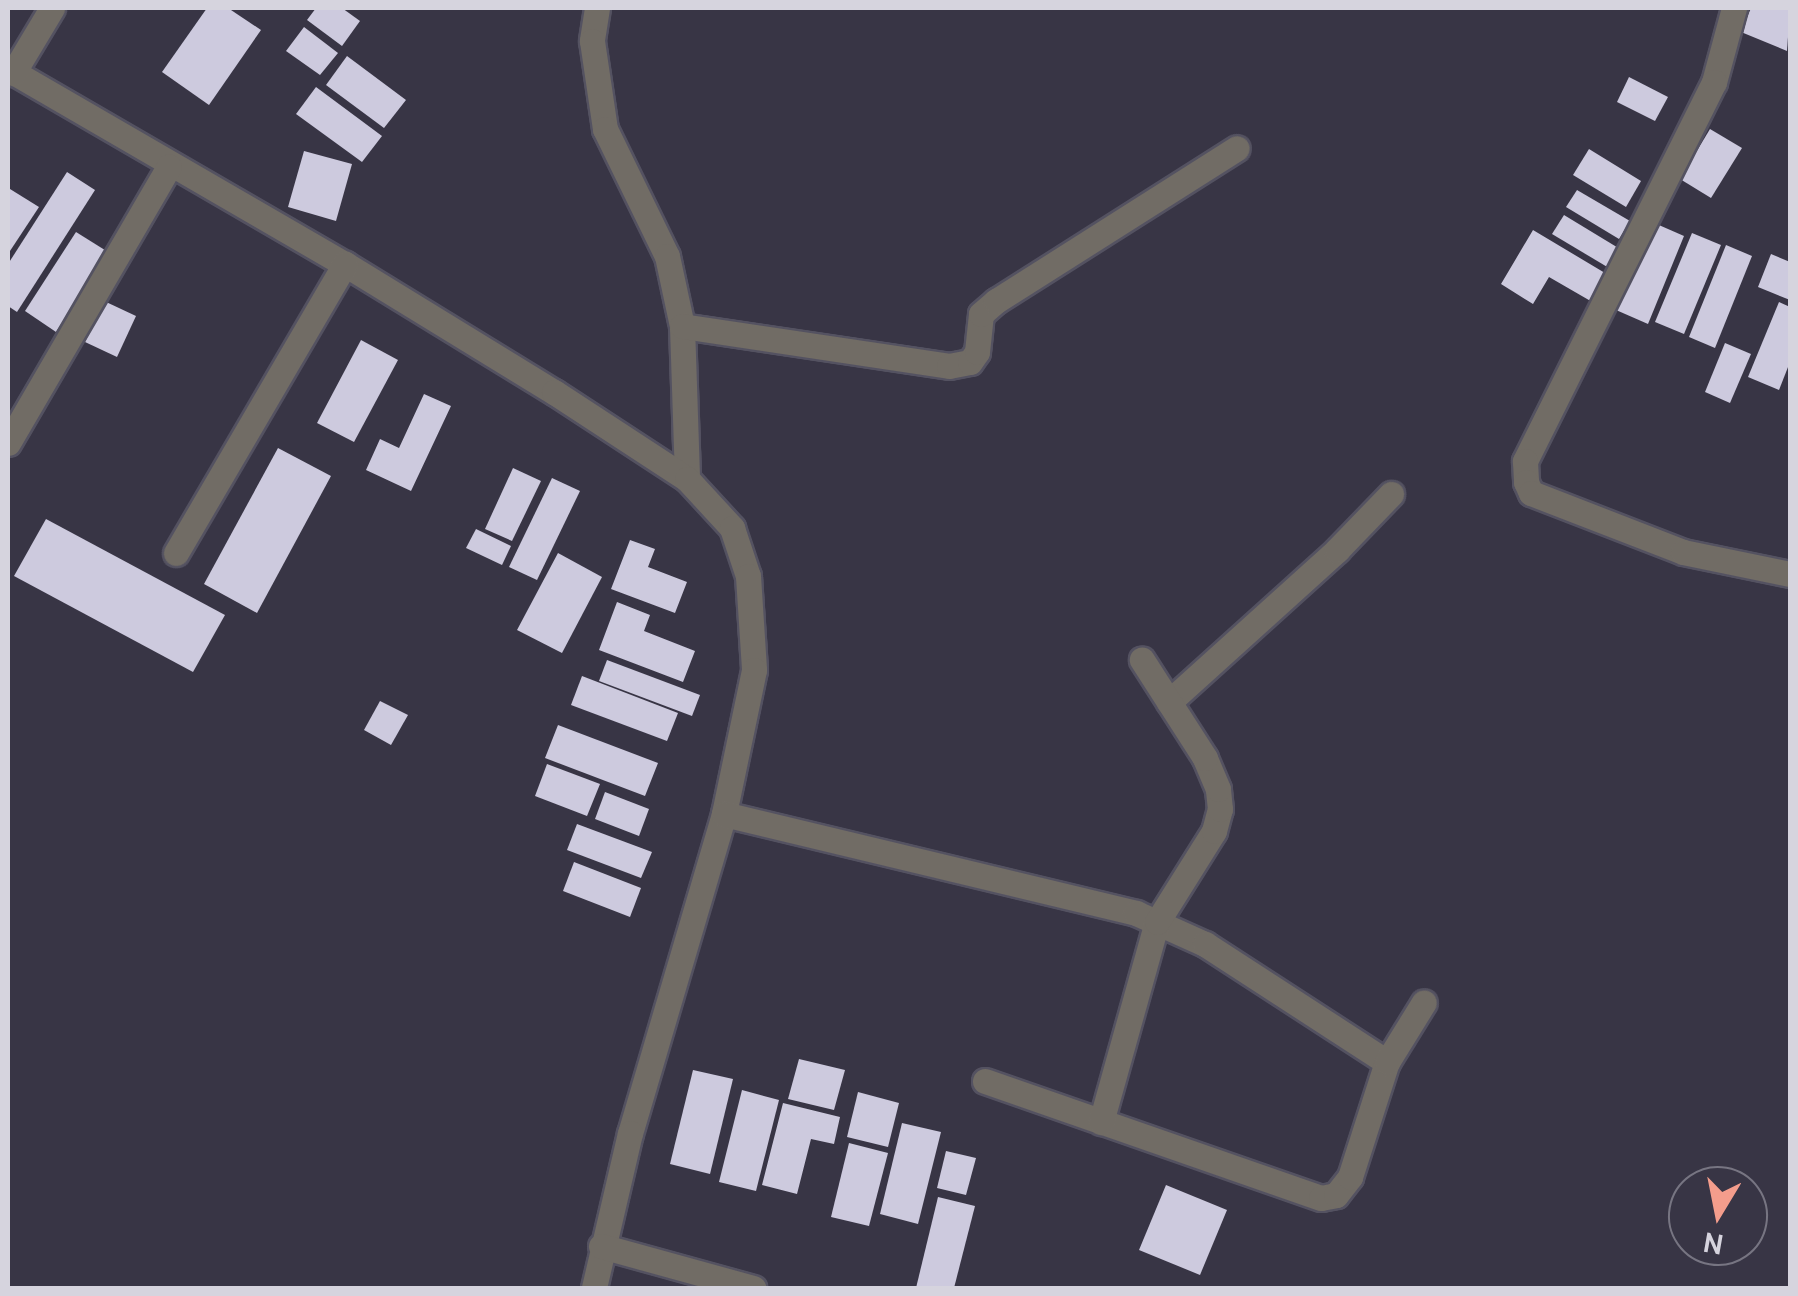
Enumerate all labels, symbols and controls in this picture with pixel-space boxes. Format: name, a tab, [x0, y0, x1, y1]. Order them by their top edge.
north arrow	[1668, 1166, 1768, 1266]
text: N	[1700, 1225, 1726, 1262]

